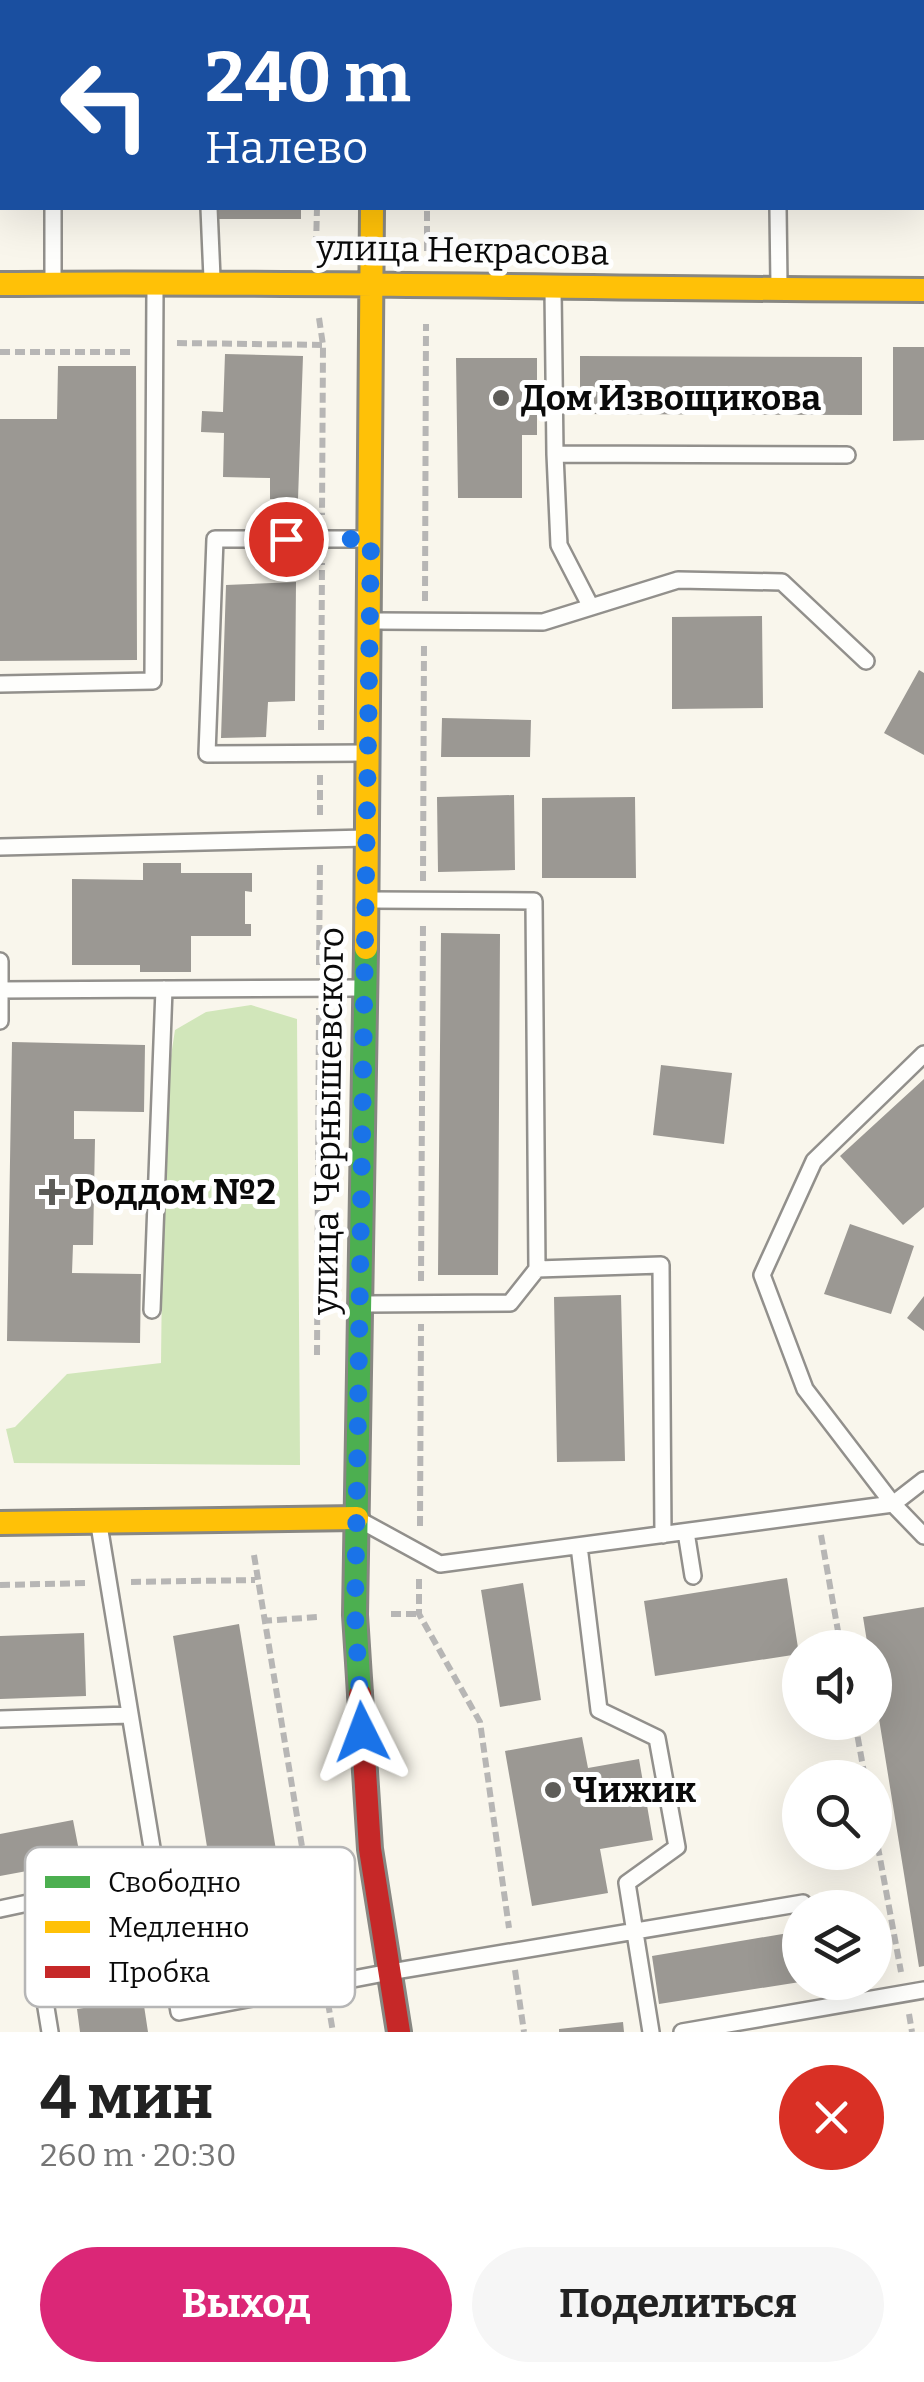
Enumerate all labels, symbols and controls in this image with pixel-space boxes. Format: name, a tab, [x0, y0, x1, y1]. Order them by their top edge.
text: 240 m	[205, 36, 411, 120]
icon: left	[40, 40, 170, 170]
text: Налево	[205, 121, 368, 175]
street label: улица Некрасова	[315, 226, 610, 274]
place label: Дом Извощикова	[521, 377, 821, 419]
marker: Дом Извощикова	[490, 387, 512, 409]
pin	[244, 497, 329, 582]
icon: arrive	[259, 512, 314, 567]
street label: улица Чернышевского	[304, 927, 352, 1316]
place label: Роддом №2	[74, 1171, 276, 1213]
marker: Роддом №2	[39, 1179, 65, 1205]
map controls	[782, 1630, 892, 2000]
button: sound	[782, 1630, 892, 1740]
position arrow	[310, 1680, 414, 1784]
button: search	[782, 1760, 892, 1870]
place label: Чижик	[573, 1769, 697, 1811]
marker: Чижик	[542, 1779, 564, 1801]
legend	[25, 1847, 355, 2007]
text: Свободно	[108, 1866, 241, 1899]
button: layers	[782, 1890, 892, 2000]
text: Медленно	[108, 1911, 249, 1944]
text: Пробка	[108, 1956, 210, 1989]
text: 4 мин	[40, 2062, 213, 2134]
button: close	[779, 2065, 884, 2170]
text: 260 m · 20:30	[40, 2136, 237, 2174]
button: Выход	[40, 2247, 452, 2362]
button: Поделиться	[472, 2247, 884, 2362]

